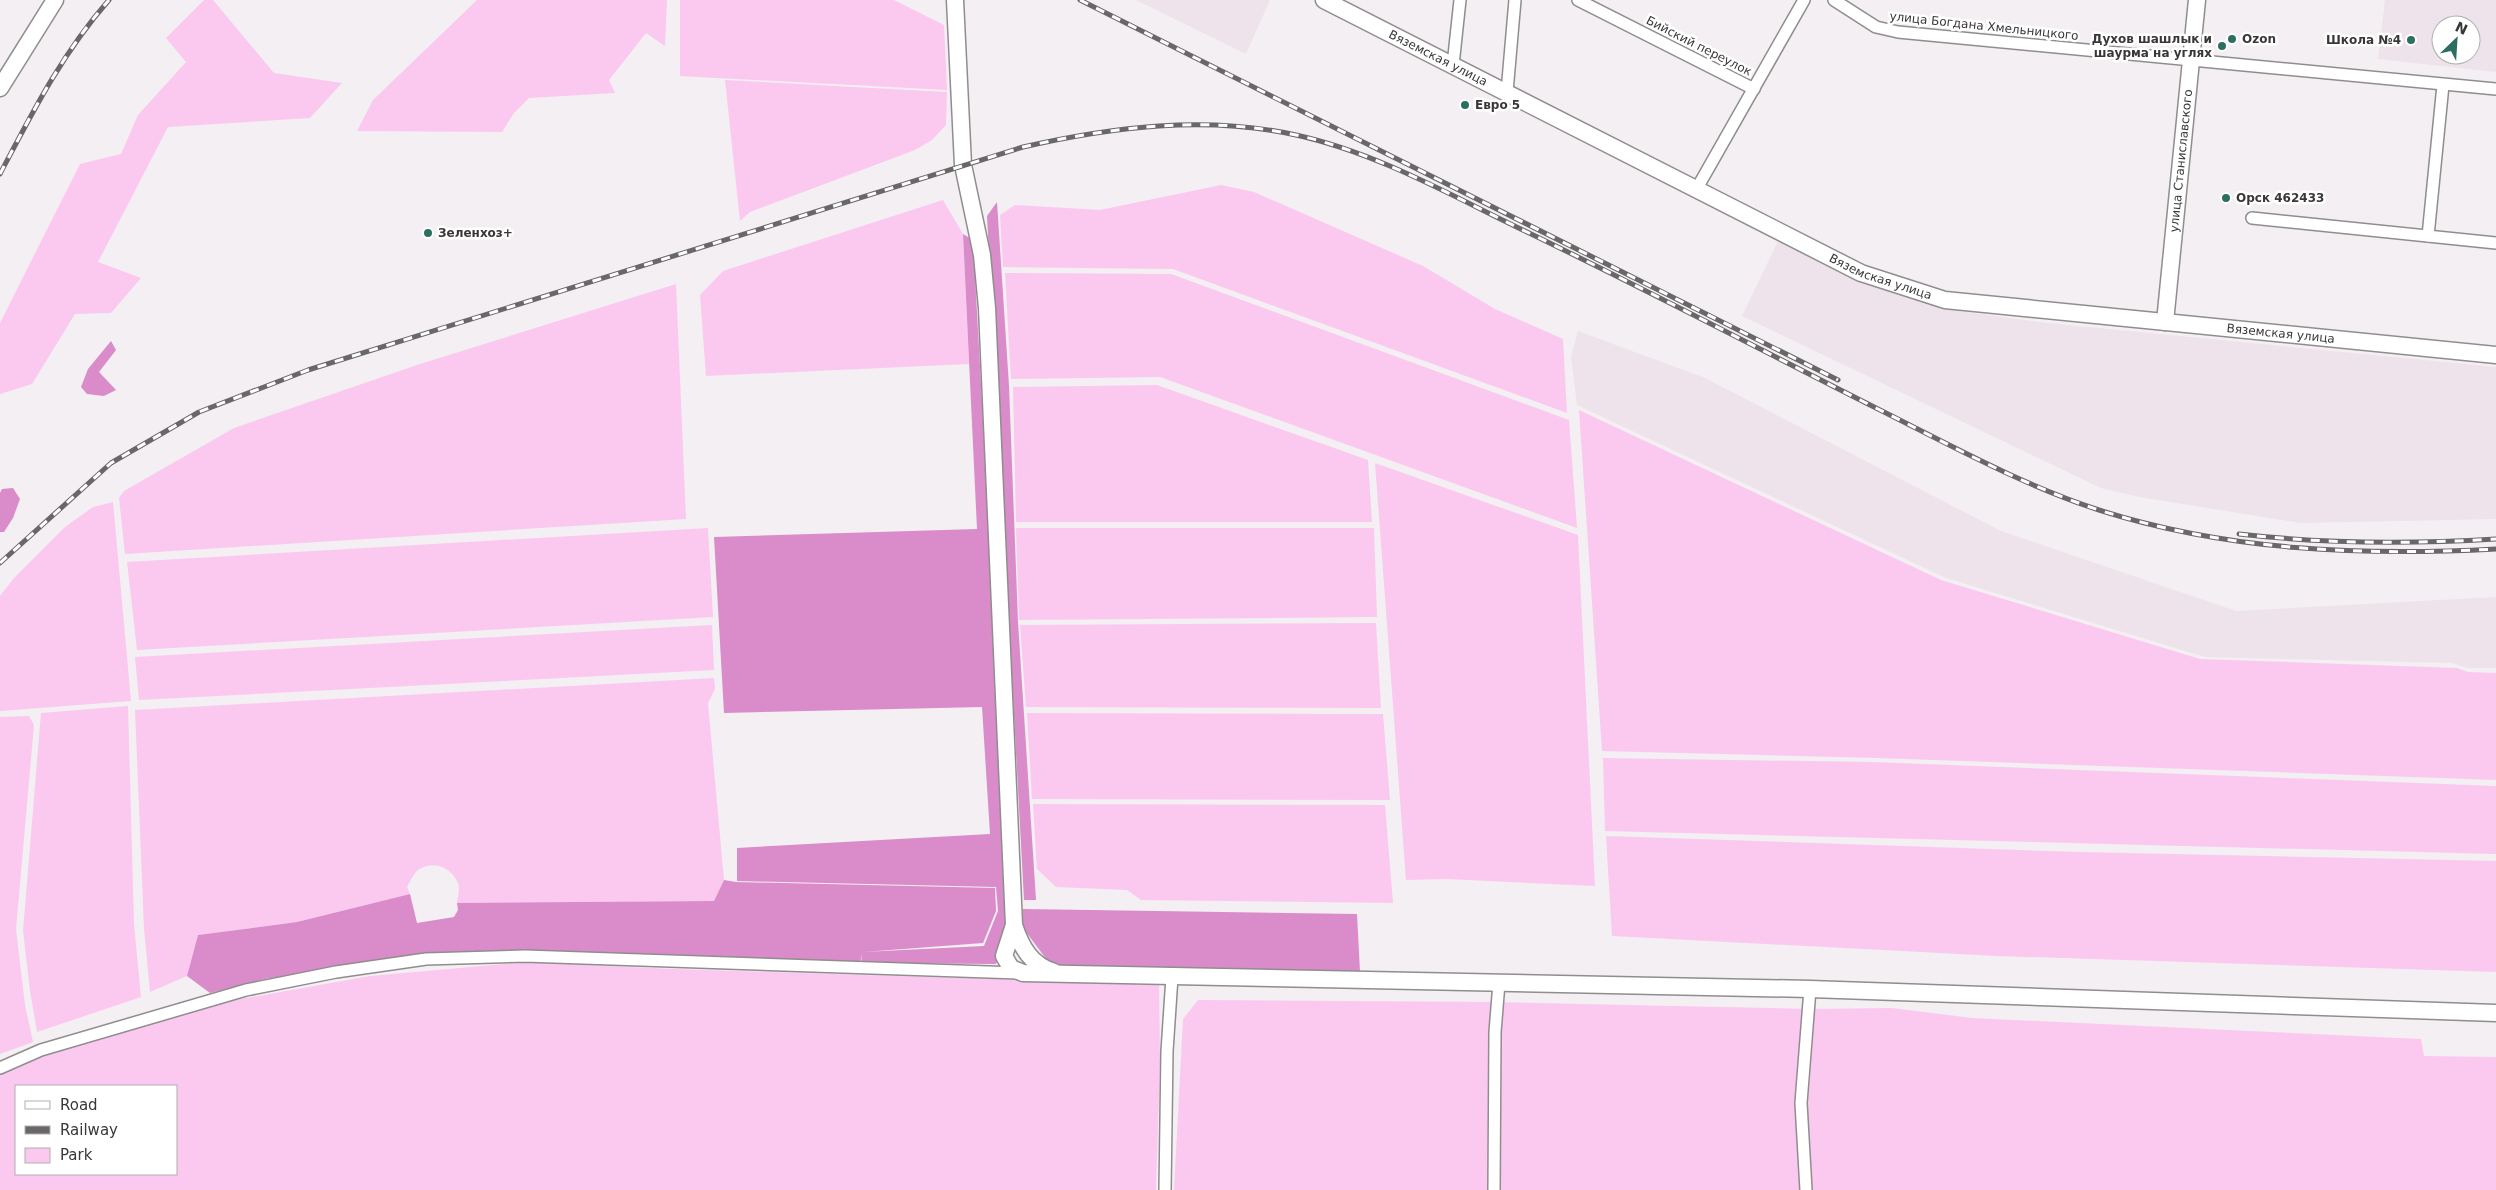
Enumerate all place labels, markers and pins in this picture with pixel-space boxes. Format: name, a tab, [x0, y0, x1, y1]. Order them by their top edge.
place label: Духов шашлык и шаурма на углях	[2092, 32, 2212, 60]
place label: Ozon	[2242, 32, 2276, 46]
marker: Ozon	[2226, 33, 2238, 45]
place label: Школа №4	[2326, 33, 2401, 47]
marker: Школа №4	[2405, 34, 2417, 46]
marker: Духов шашлык и шаурма на углях	[2216, 40, 2228, 52]
place label: Евро 5	[1475, 98, 1520, 112]
marker: Евро 5	[1459, 99, 1471, 111]
place label: Орск 462433	[2236, 191, 2324, 205]
marker: Орск 462433	[2220, 192, 2232, 204]
place label: Зеленхоз+	[438, 226, 513, 240]
marker: Зеленхоз+	[422, 227, 434, 239]

